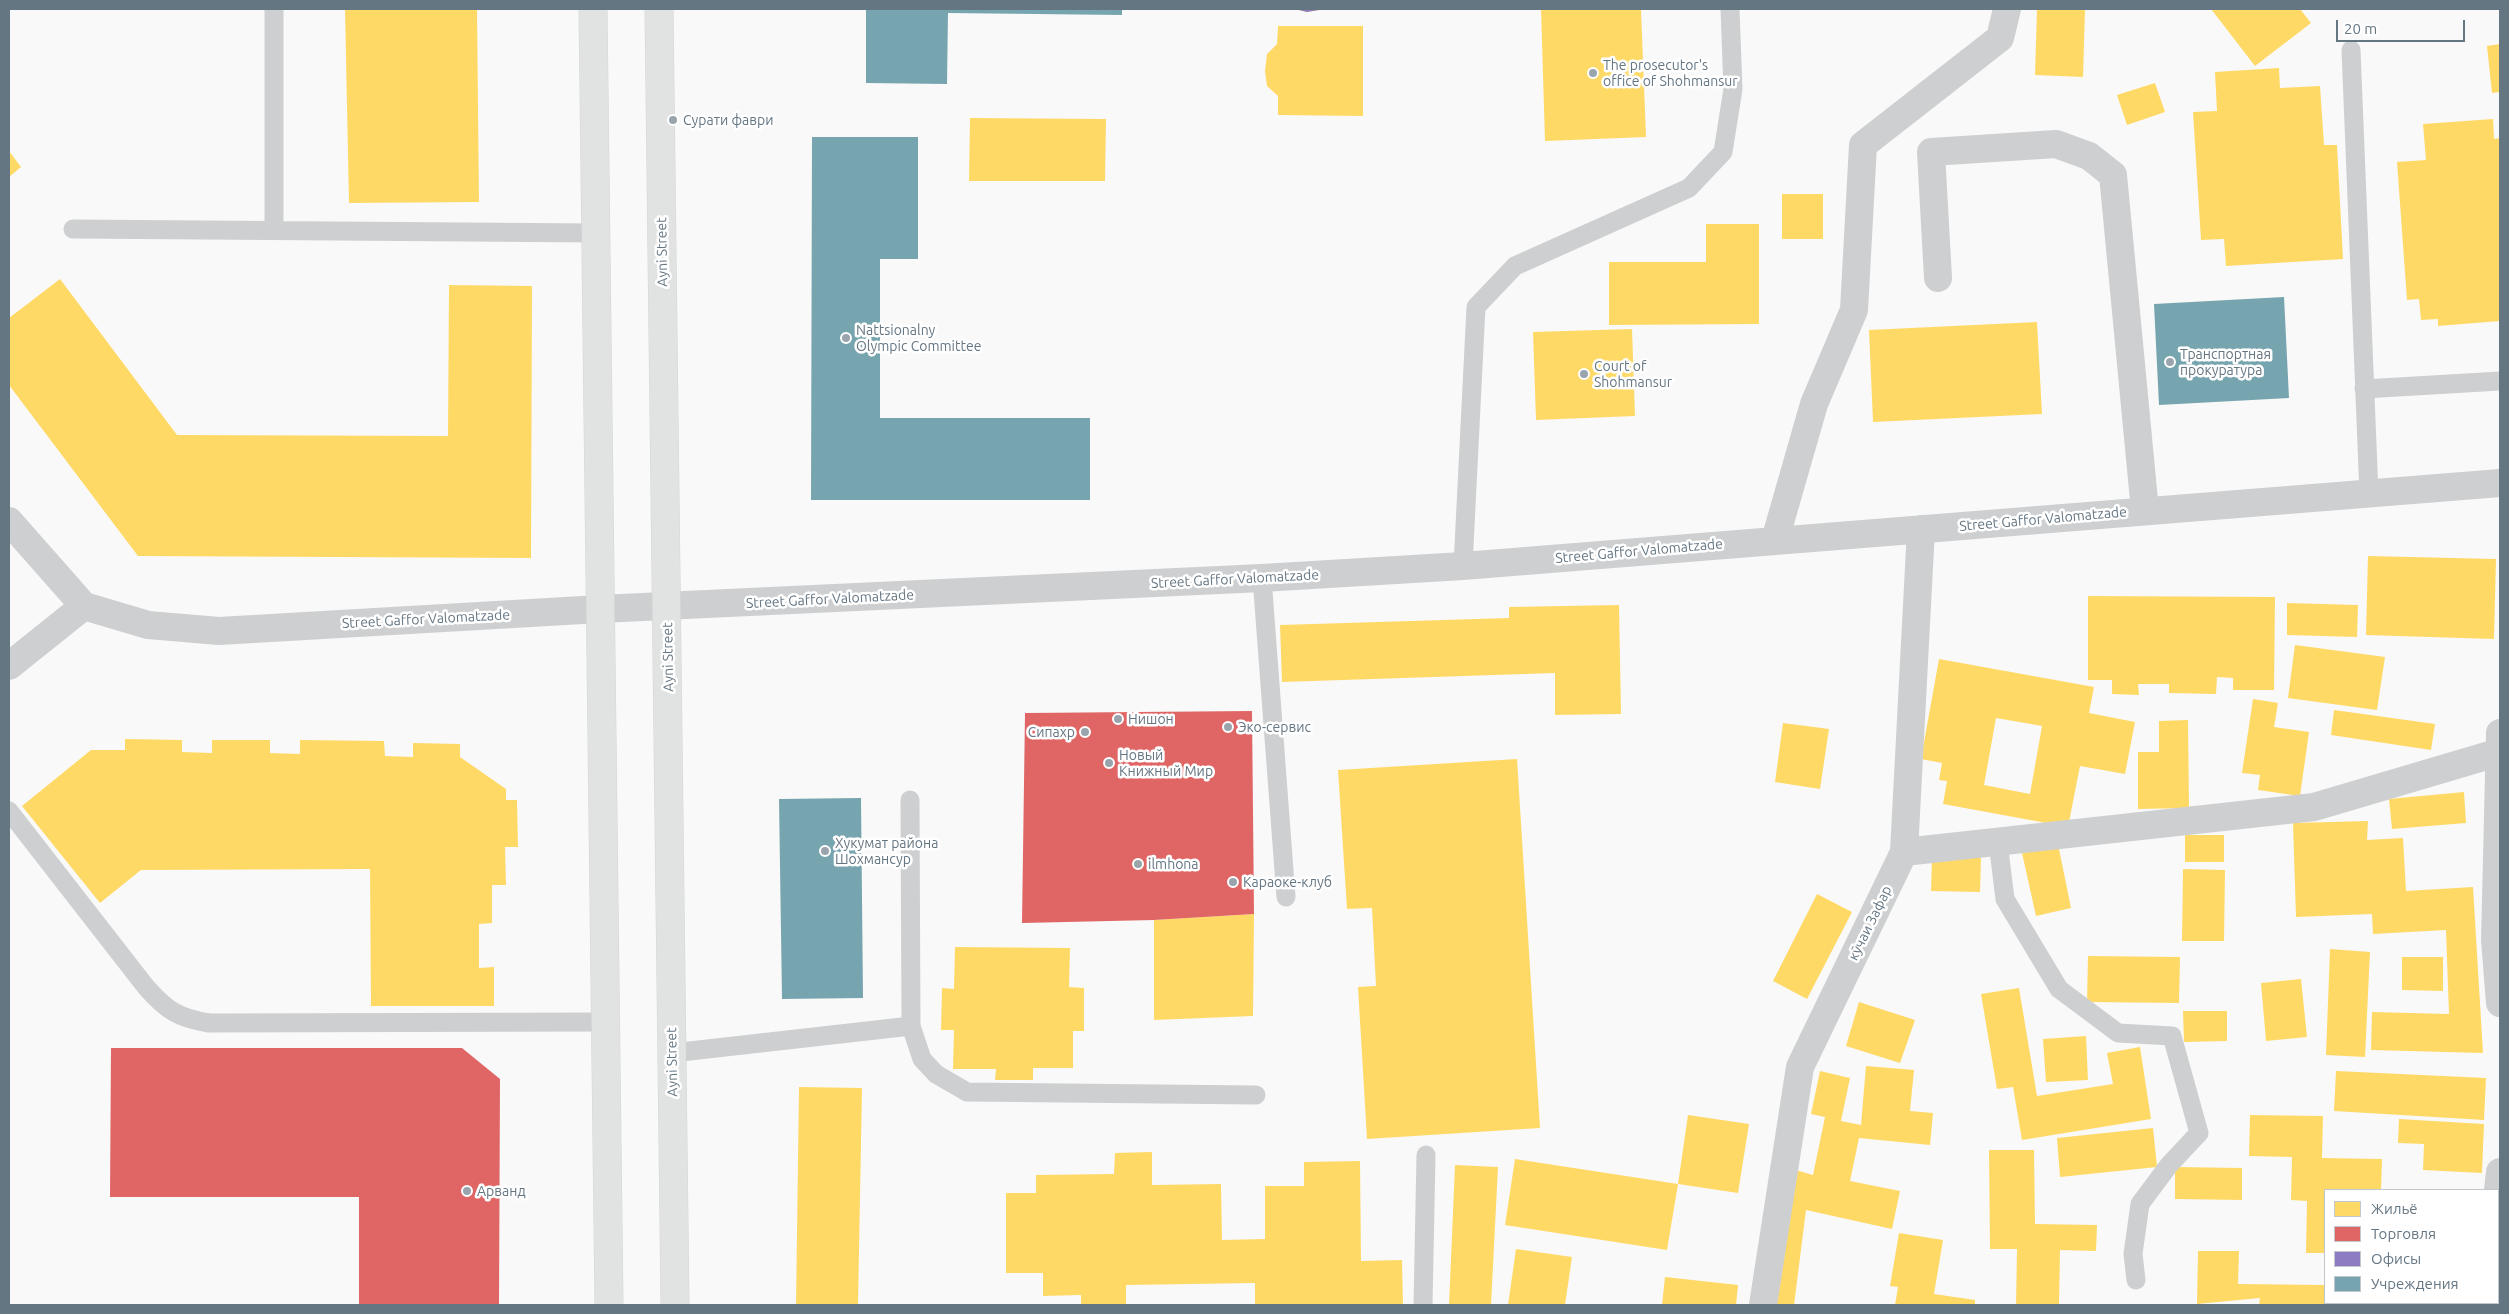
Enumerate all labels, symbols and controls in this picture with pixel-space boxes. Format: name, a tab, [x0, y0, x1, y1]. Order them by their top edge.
scale bar	[2339, 10, 2468, 42]
text: 20 m	[2344, 20, 2377, 37]
place label: The prosecutor's office of Shohmansur	[1603, 57, 1738, 90]
marker: The prosecutor's office of Shohmansur	[1587, 67, 1599, 79]
place label: Сурати фаври	[683, 112, 773, 128]
marker: Сурати фаври	[667, 114, 679, 126]
street label: Ayni Street	[653, 217, 671, 287]
place label: Nattsionalny Olympic Committee	[856, 322, 981, 354]
marker: Nattsionalny Olympic Committee	[840, 332, 852, 344]
place label: Транспортная прокуратура	[2180, 346, 2271, 378]
marker: Транспортная прокуратура	[2164, 356, 2176, 368]
place label: Court of Shohmansur	[1594, 358, 1672, 391]
marker: Court of Shohmansur	[1578, 368, 1590, 380]
street label: Street Gaffor Valomatzade	[1959, 503, 2127, 535]
street label: Street Gaffor Valomatzade	[1555, 535, 1723, 567]
street label: Street Gaffor Valomatzade	[1151, 566, 1319, 592]
street label: Street Gaffor Valomatzade	[746, 586, 914, 612]
street label: Street Gaffor Valomatzade	[342, 606, 510, 632]
street label: Ayni Street	[659, 622, 677, 692]
place label: Нишон	[1128, 711, 1174, 727]
marker: Нишон	[1112, 713, 1124, 725]
place label: Эко-сервис	[1238, 719, 1311, 735]
marker: Эко-сервис	[1222, 721, 1234, 733]
place label: Сипахр	[1028, 724, 1075, 740]
marker: Сипахр	[1079, 726, 1091, 738]
place label: Новый Книжный Мир	[1119, 747, 1213, 780]
marker: Новый Книжный Мир	[1103, 757, 1115, 769]
place label: Хукумат района Шохмансур	[835, 835, 938, 868]
marker: Хукумат района Шохмансур	[819, 845, 831, 857]
place label: ilmhona	[1148, 856, 1199, 872]
marker: ilmhona	[1132, 858, 1144, 870]
place label: Караоке-клуб	[1243, 874, 1332, 890]
marker: Караоке-клуб	[1227, 876, 1239, 888]
street label: кӯчаи Зафар	[1845, 883, 1895, 963]
street label: Ayni Street	[663, 1027, 681, 1097]
place label: Арванд	[477, 1183, 526, 1199]
marker: Арванд	[461, 1185, 473, 1197]
legend	[2324, 1189, 2499, 1304]
text: Жильё	[2371, 1200, 2418, 1217]
text: Торговля	[2371, 1225, 2436, 1242]
text: Офисы	[2371, 1250, 2421, 1267]
text: Учреждения	[2371, 1275, 2459, 1292]

